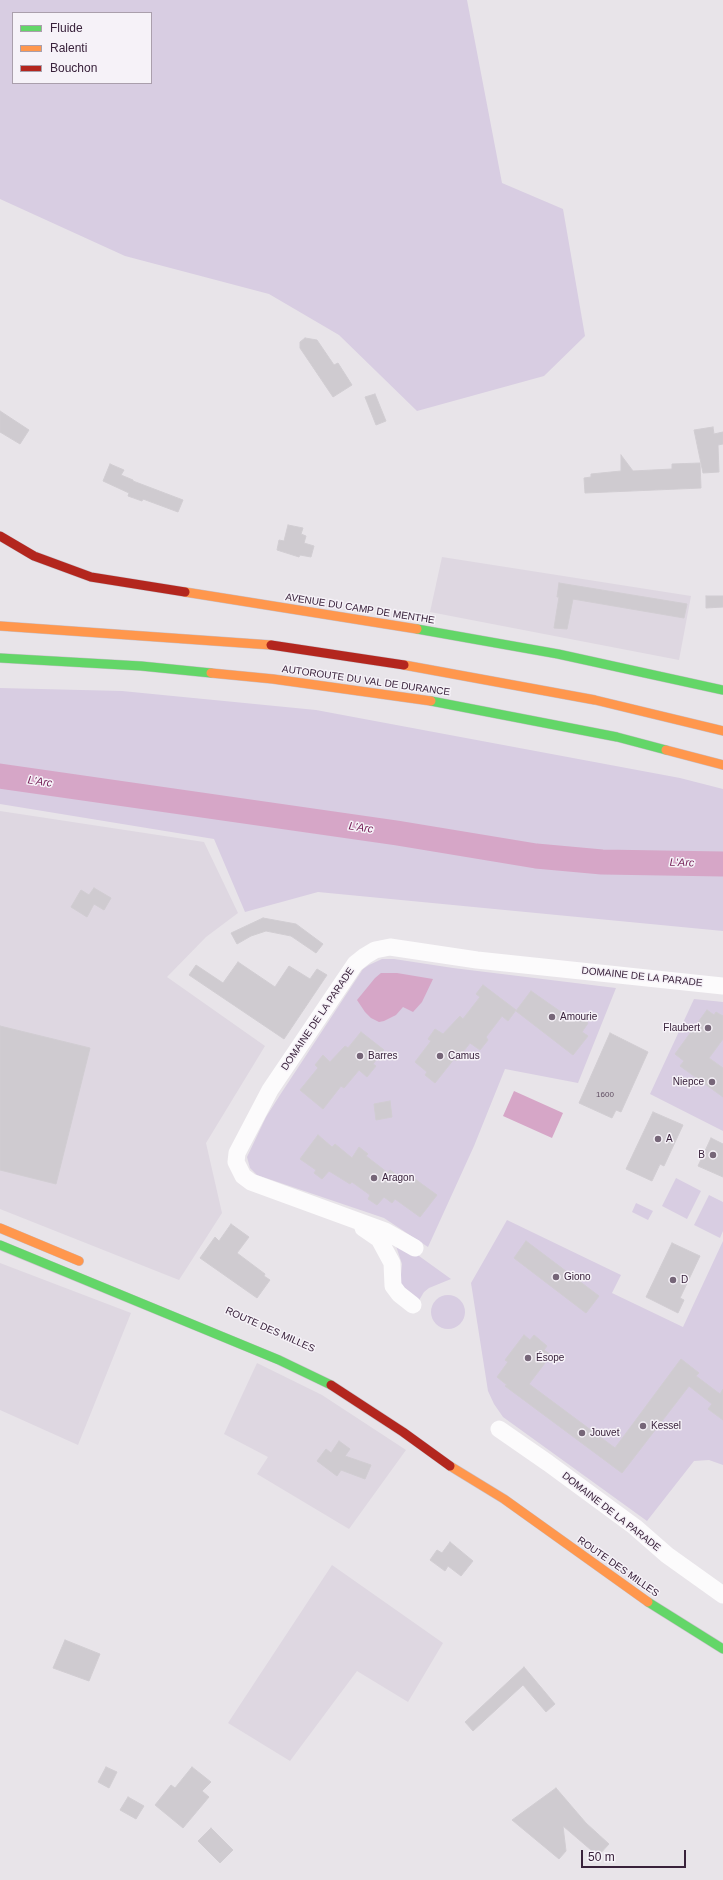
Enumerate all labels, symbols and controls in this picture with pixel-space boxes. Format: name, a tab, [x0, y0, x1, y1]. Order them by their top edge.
legend	[12, 12, 152, 84]
text: Fluide	[50, 21, 83, 35]
text: Ralenti	[50, 41, 87, 55]
text: Bouchon	[50, 61, 97, 75]
street label: AVENUE DU CAMP DE MENTHE	[285, 591, 435, 627]
street label: AUTOROUTE DU VAL DE DURANCE	[281, 663, 451, 699]
water label: L'Arc	[27, 774, 53, 790]
water label: L'Arc	[348, 820, 374, 836]
water label: L'Arc	[670, 856, 694, 870]
street label: DOMAINE DE LA PARADE	[279, 965, 357, 1073]
street label: DOMAINE DE LA PARADE	[581, 965, 703, 989]
place label: Amourie	[560, 1011, 597, 1023]
marker: Amourie	[547, 1012, 557, 1022]
place label: Flaubert	[663, 1022, 700, 1034]
marker: Flaubert	[703, 1023, 713, 1033]
place label: Barres	[368, 1050, 397, 1062]
place label: Camus	[448, 1050, 480, 1062]
marker: Barres	[355, 1051, 365, 1061]
marker: Camus	[435, 1051, 445, 1061]
place label: Niepce	[673, 1076, 704, 1088]
marker: Niepce	[707, 1077, 717, 1087]
house number: 1600	[596, 1090, 614, 1100]
place label: A	[666, 1133, 673, 1145]
marker: A	[653, 1134, 663, 1144]
place label: B	[698, 1149, 705, 1161]
marker: B	[708, 1150, 718, 1160]
place label: Aragon	[382, 1172, 414, 1184]
marker: Aragon	[369, 1173, 379, 1183]
place label: Giono	[564, 1271, 591, 1283]
marker: Giono	[551, 1272, 561, 1282]
place label: D	[681, 1274, 688, 1286]
marker: D	[668, 1275, 678, 1285]
street label: ROUTE DES MILLES	[223, 1305, 317, 1355]
place label: Ésope	[536, 1352, 564, 1364]
marker: Ésope	[523, 1353, 533, 1363]
place label: Kessel	[651, 1420, 681, 1432]
marker: Kessel	[638, 1421, 648, 1431]
place label: Jouvet	[590, 1427, 619, 1439]
marker: Jouvet	[577, 1428, 587, 1438]
street label: DOMAINE DE LA PARADE	[559, 1470, 663, 1554]
street label: ROUTE DES MILLES	[575, 1534, 661, 1600]
scale bar	[583, 1842, 688, 1868]
text: 50 m	[588, 1850, 615, 1864]

